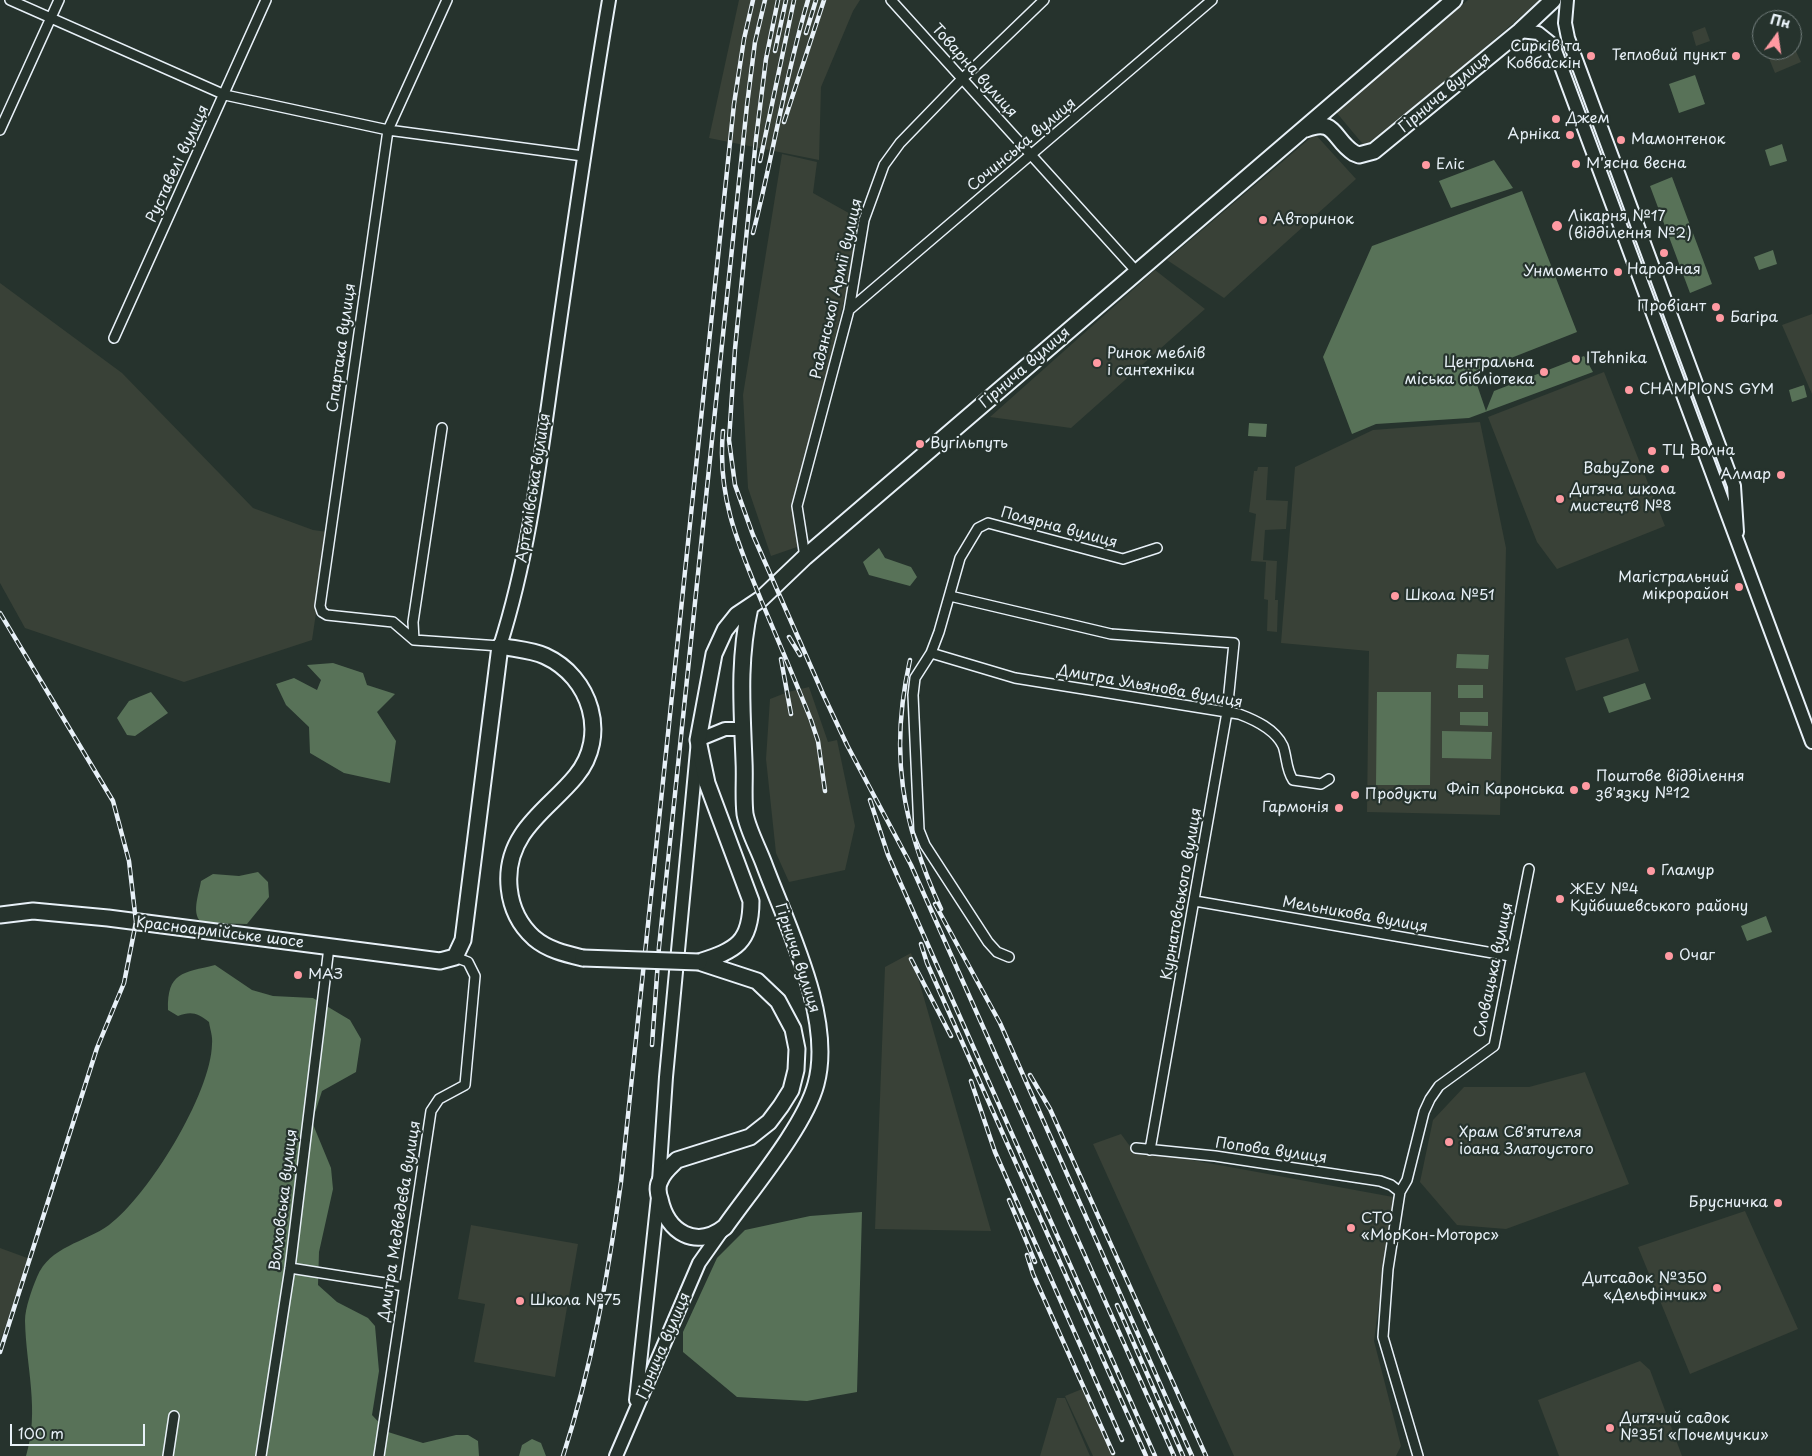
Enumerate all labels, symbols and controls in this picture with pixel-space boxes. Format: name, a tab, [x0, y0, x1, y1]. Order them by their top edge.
text: Пн	[1768, 8, 1793, 34]
north arrow	[1752, 10, 1802, 60]
street label: Товарна вулиця	[927, 21, 1021, 121]
place label: Сирків та Ковбаскін	[1506, 38, 1581, 73]
place label: Тепловий пункт	[1612, 47, 1726, 65]
street label: Гірнича вулиця	[1395, 49, 1495, 137]
marker: Сирків та Ковбаскін	[1585, 50, 1597, 62]
marker: Тепловий пункт	[1730, 50, 1742, 62]
street label: Сочинська вулиця	[964, 94, 1080, 196]
street label: Руставелі вулиця	[143, 102, 213, 226]
place label: Джем	[1566, 110, 1610, 128]
marker: Джем	[1550, 113, 1562, 125]
place label: Арніка	[1508, 126, 1560, 144]
marker: Арніка	[1564, 129, 1576, 141]
place label: Мамонтенок	[1631, 131, 1725, 149]
marker: Мамонтенок	[1615, 134, 1627, 146]
place label: М'ясна весна	[1586, 155, 1686, 173]
place label: Еліс	[1436, 156, 1465, 174]
marker: М'ясна весна	[1570, 158, 1582, 170]
marker: Еліс	[1420, 159, 1432, 171]
street label: Радянської Армії вулиця	[807, 197, 867, 381]
place label: Лікарня №17 (відділення №2)	[1568, 208, 1692, 243]
place label: Авторинок	[1273, 211, 1354, 229]
marker: Авторинок	[1257, 214, 1269, 226]
marker: Лікарня №17 (відділення №2)	[1550, 219, 1564, 233]
marker: Народная	[1658, 247, 1670, 259]
place label: Народная	[1627, 261, 1701, 279]
place label: Унмоменто	[1524, 263, 1608, 281]
marker: Унмоменто	[1612, 266, 1624, 278]
street label: Спартака вулиця	[324, 282, 360, 414]
place label: Провіант	[1637, 298, 1706, 316]
marker: Провіант	[1710, 301, 1722, 313]
place label: Багіра	[1730, 309, 1778, 327]
marker: Багіра	[1714, 312, 1726, 324]
street label: Гірнича вулиця	[976, 324, 1074, 412]
place label: Ринок меблів і сантехніки	[1107, 345, 1205, 380]
place label: ITehnika	[1586, 350, 1647, 368]
marker: ITehnika	[1570, 353, 1582, 365]
place label: Центральна міська бібліотека	[1405, 354, 1534, 389]
marker: Ринок меблів і сантехніки	[1091, 357, 1103, 369]
marker: Центральна міська бібліотека	[1538, 366, 1550, 378]
place label: CHAMPIONS GYM	[1639, 381, 1774, 399]
marker: CHAMPIONS GYM	[1623, 384, 1635, 396]
street label: Артемівська вулиця	[513, 412, 555, 564]
place label: Вугільпуть	[930, 435, 1008, 453]
marker: Вугільпуть	[914, 438, 926, 450]
place label: ТЦ Волна	[1662, 442, 1735, 460]
marker: ТЦ Волна	[1646, 445, 1658, 457]
place label: BabyZone	[1583, 460, 1655, 478]
marker: BabyZone	[1659, 463, 1671, 475]
place label: Алмар	[1721, 466, 1771, 484]
marker: Алмар	[1775, 469, 1787, 481]
place label: Дитяча школа мистецтв №8	[1570, 481, 1676, 516]
marker: Дитяча школа мистецтв №8	[1554, 493, 1566, 505]
street label: Полярна вулиця	[999, 504, 1119, 552]
place label: Магістральний мікрорайон	[1618, 569, 1729, 604]
marker: Магістральний мікрорайон	[1733, 581, 1745, 593]
place label: Школа №51	[1405, 587, 1495, 605]
marker: Школа №51	[1389, 590, 1401, 602]
street label: Дмитра Ульянова вулиця	[1056, 662, 1244, 712]
place label: Поштове відділення зв'язку №12	[1596, 768, 1745, 803]
marker: Поштове відділення зв'язку №12	[1580, 780, 1592, 792]
place label: Фліп Каронська	[1446, 781, 1564, 799]
marker: Фліп Каронська	[1568, 784, 1580, 796]
place label: Продукти	[1365, 786, 1437, 804]
marker: Продукти	[1349, 789, 1361, 801]
place label: Гармонія	[1262, 799, 1329, 817]
marker: Гармонія	[1333, 802, 1345, 814]
street label: Курнатовського вулиця	[1158, 806, 1206, 982]
place label: Гламур	[1661, 862, 1714, 880]
marker: Гламур	[1645, 865, 1657, 877]
place label: ЖЕУ №4 Куйбишевського району	[1570, 881, 1748, 916]
street label: Мельникова вулиця	[1281, 893, 1429, 937]
marker: ЖЕУ №4 Куйбишевського району	[1554, 893, 1566, 905]
street label: Гірнича вулиця	[771, 901, 823, 1015]
street label: Словацька вулиця	[1471, 901, 1517, 1039]
street label: Красноармійське шосе	[135, 914, 305, 952]
place label: Очаг	[1679, 947, 1715, 965]
marker: Очаг	[1663, 950, 1675, 962]
place label: МАЗ	[308, 966, 343, 984]
marker: МАЗ	[292, 969, 304, 981]
street label: Дмитра Медведєва вулиця	[375, 1120, 425, 1322]
place label: Храм Св'ятителя іоана Златоустого	[1459, 1124, 1594, 1159]
street label: Волховська вулиця	[266, 1128, 302, 1272]
street label: Попова вулиця	[1214, 1134, 1328, 1168]
marker: Храм Св'ятителя іоана Златоустого	[1443, 1136, 1455, 1148]
place label: Брусничка	[1689, 1194, 1768, 1212]
marker: Брусничка	[1772, 1197, 1784, 1209]
place label: СТО «МорКон-Моторс»	[1361, 1210, 1499, 1245]
marker: СТО «МорКон-Моторс»	[1345, 1222, 1357, 1234]
place label: Дитсадок №350 «Дельфінчик»	[1583, 1270, 1707, 1305]
marker: Дитсадок №350 «Дельфінчик»	[1711, 1282, 1723, 1294]
street label: Гірнича вулиця	[633, 1290, 695, 1402]
place label: Школа №75	[530, 1292, 621, 1310]
marker: Школа №75	[514, 1295, 526, 1307]
place label: Дитячий садок №351 «Почемучки»	[1620, 1410, 1769, 1445]
scale bar	[12, 1414, 148, 1446]
text: 100 m	[18, 1421, 64, 1444]
marker: Дитячий садок №351 «Почемучки»	[1604, 1422, 1616, 1434]

